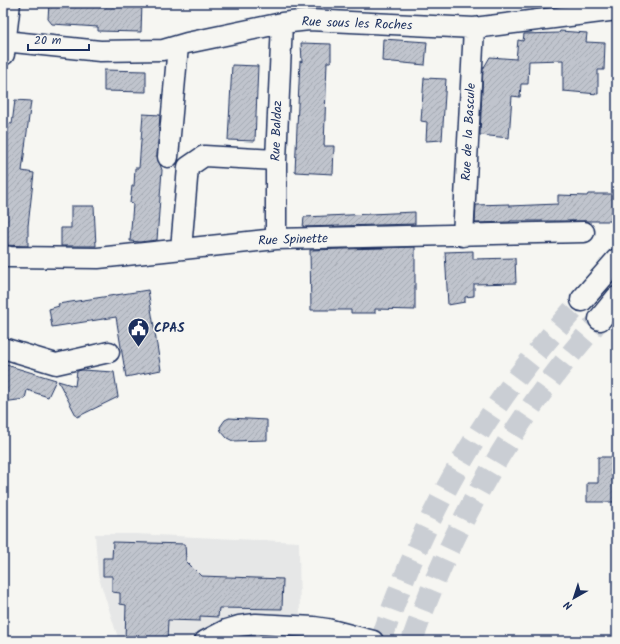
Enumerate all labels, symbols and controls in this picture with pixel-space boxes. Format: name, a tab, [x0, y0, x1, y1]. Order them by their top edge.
street label: Rue sous les Roches	[301, 12, 413, 36]
scale bar	[28, 26, 89, 52]
text: 20 m	[34, 31, 62, 50]
street label: Rue de la Bascule	[456, 82, 482, 181]
street label: Rue Baldaz	[265, 100, 289, 162]
street label: Rue Spinette	[258, 228, 328, 252]
public building icon: CPAS	[126, 315, 152, 348]
place label: CPAS	[154, 318, 185, 339]
north arrow	[554, 578, 594, 618]
text: N	[560, 596, 577, 614]

